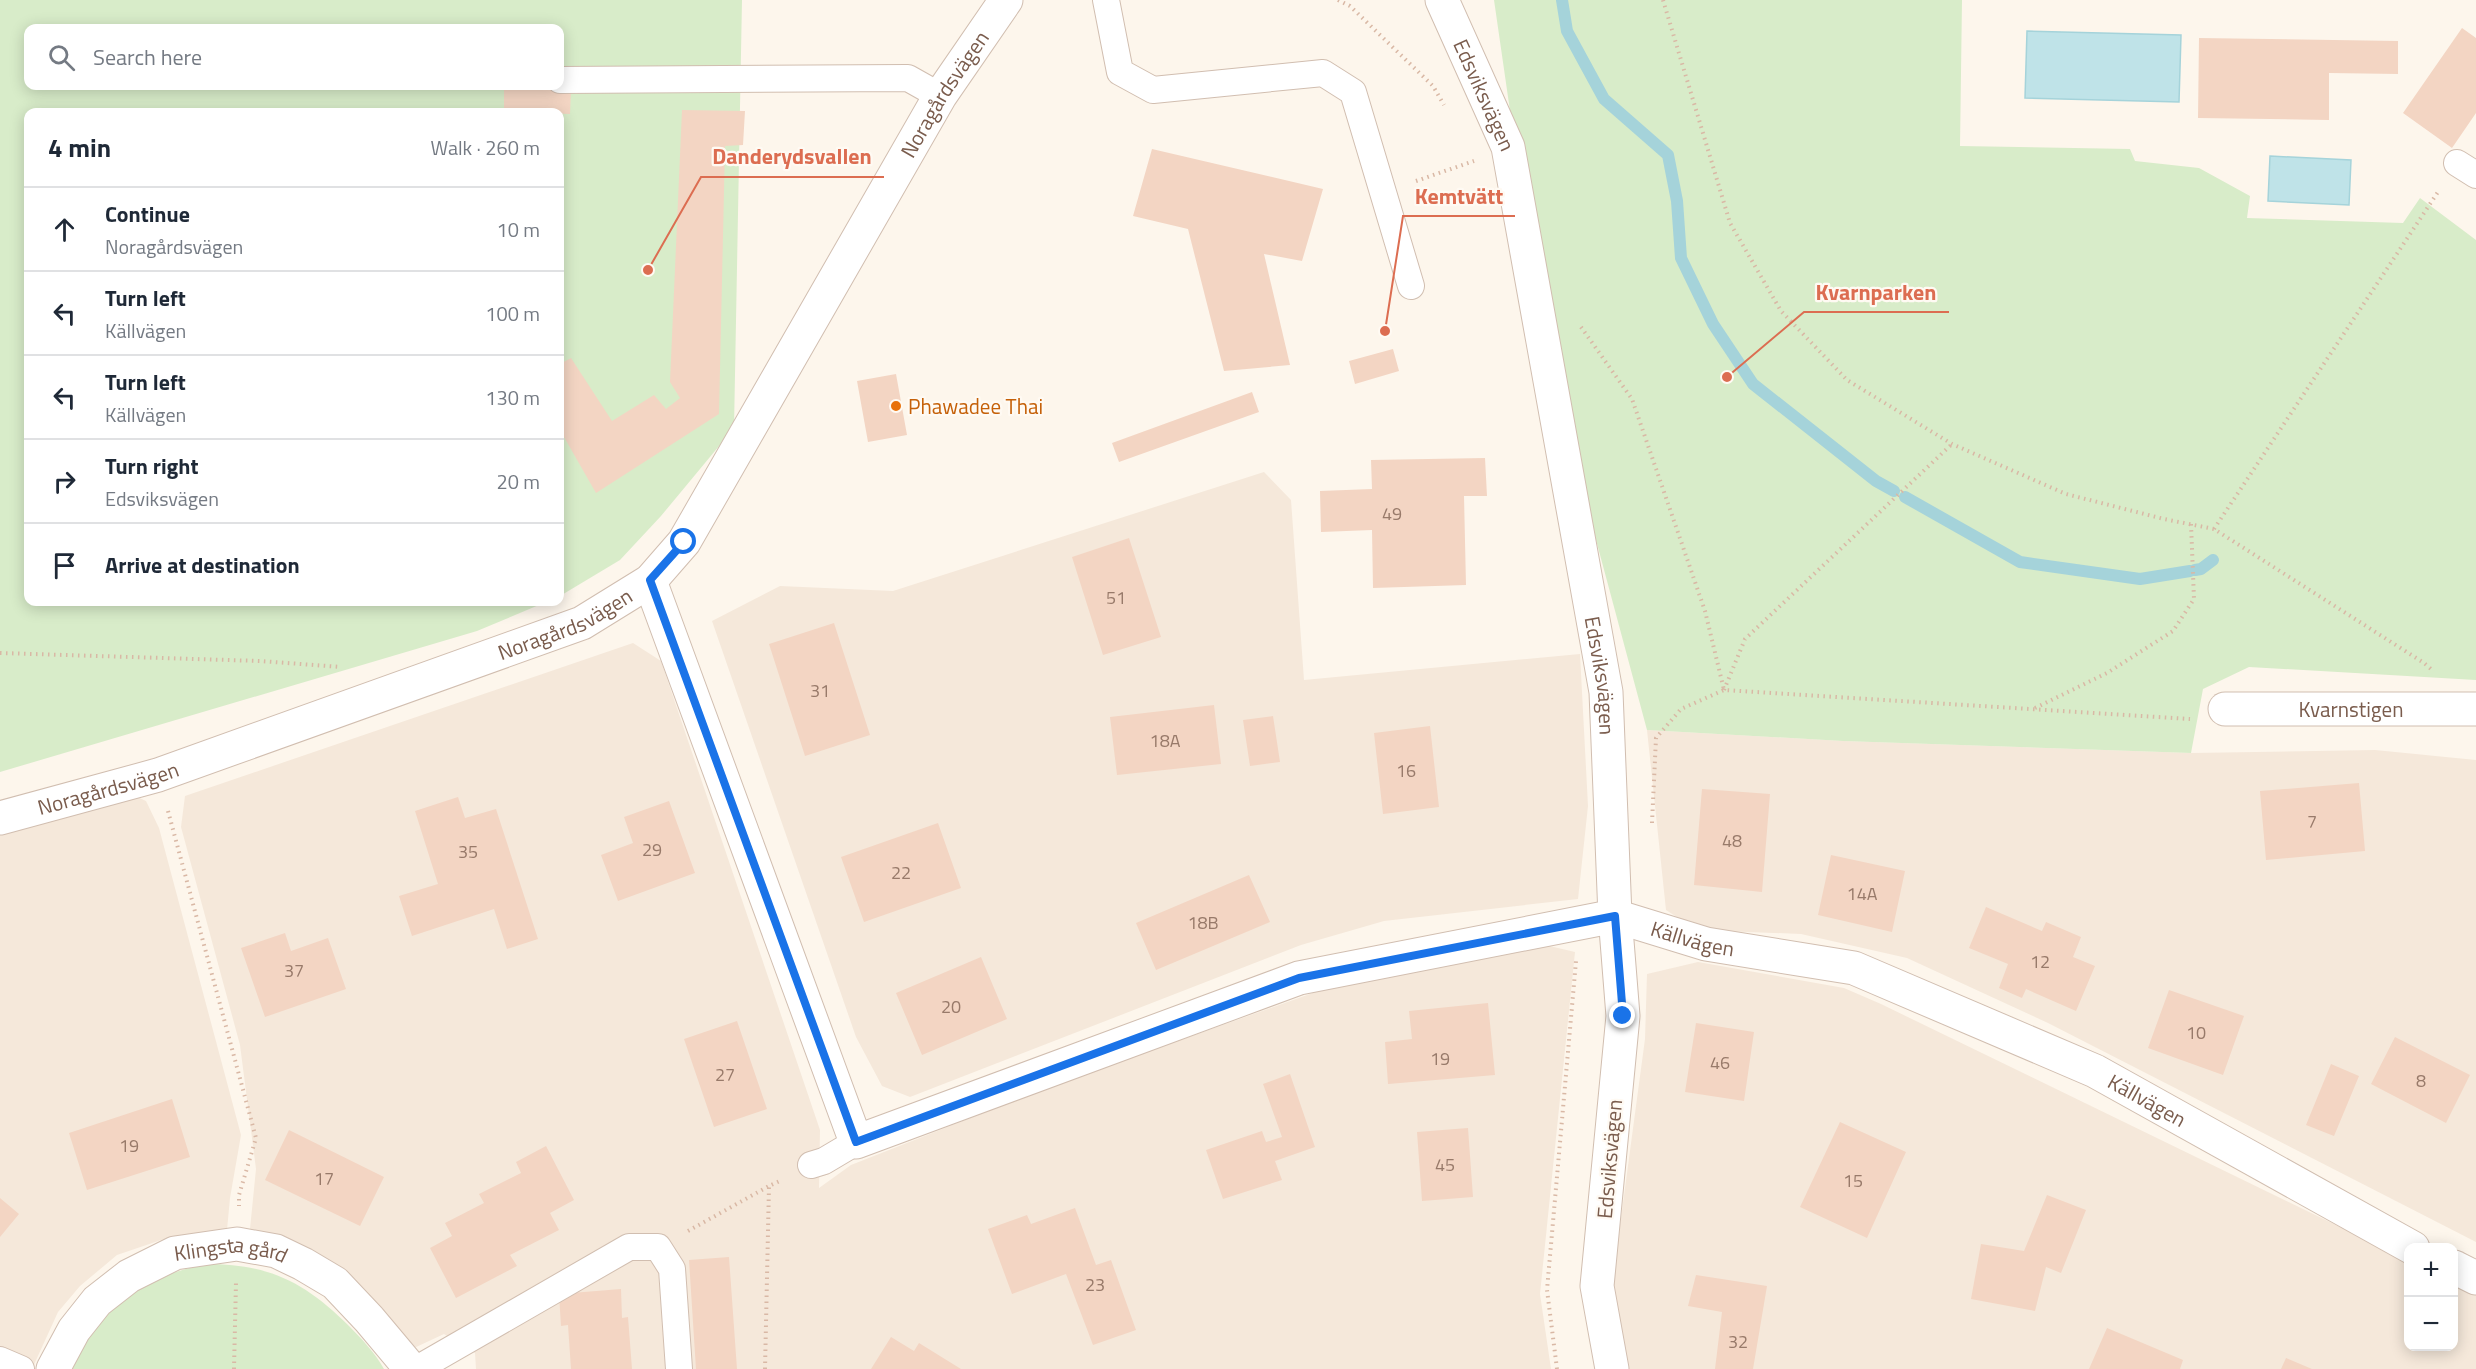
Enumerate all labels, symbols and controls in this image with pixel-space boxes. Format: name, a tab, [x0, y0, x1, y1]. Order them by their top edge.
search box	[24, 24, 564, 90]
street label: Noragårdsvägen	[892, 24, 997, 164]
street label: Edsviksvägen	[1445, 34, 1524, 156]
text: Search here	[93, 40, 202, 74]
icon: search	[45, 41, 78, 74]
text: 4 min	[48, 128, 111, 167]
text: Walk · 260 m	[431, 132, 540, 163]
callout: Danderydsvallen	[701, 137, 884, 177]
text: Danderydsvallen	[712, 139, 872, 173]
callout: Kemtvätt	[1403, 176, 1515, 216]
text: Kemtvätt	[1415, 179, 1503, 213]
text: Continue	[105, 197, 190, 231]
icon: ahead	[48, 213, 81, 246]
text: 10 m	[496, 214, 540, 245]
text: Noragårdsvägen	[105, 231, 243, 262]
callout: Kvarnparken	[1804, 272, 1949, 312]
text: Kvarnparken	[1815, 275, 1937, 309]
text: Turn left	[105, 281, 186, 315]
icon: left	[48, 297, 81, 330]
text: 100 m	[485, 298, 540, 329]
text: Källvägen	[105, 315, 186, 346]
text: Turn left	[105, 365, 186, 399]
icon: left	[48, 381, 81, 414]
text: 130 m	[485, 382, 540, 413]
place label: Phawadee Thai	[908, 390, 1043, 422]
text: Källvägen	[105, 399, 186, 430]
marker: Phawadee Thai	[889, 399, 903, 413]
text: Turn right	[105, 449, 199, 483]
icon: right	[48, 465, 81, 498]
text: 20 m	[496, 466, 540, 497]
text: Edsviksvägen	[105, 483, 219, 514]
house number: 49	[1382, 500, 1402, 527]
route start	[670, 528, 696, 554]
text: Arrive at destination	[105, 548, 300, 582]
icon: arrive	[48, 549, 81, 582]
street label: Noragårdsvägen	[493, 580, 638, 668]
house number: 51	[1106, 584, 1126, 611]
street label: Edsviksvägen	[1577, 614, 1624, 736]
house number: 31	[810, 677, 830, 704]
street label: Kvarnstigen	[2299, 693, 2403, 725]
house number: 18A	[1150, 727, 1181, 754]
street label: Noragårdsvägen	[34, 753, 183, 823]
house number: 16	[1396, 757, 1416, 784]
house number: 7	[2307, 808, 2317, 835]
house number: 48	[1722, 827, 1742, 854]
house number: 29	[642, 836, 662, 863]
house number: 35	[458, 838, 478, 865]
house number: 22	[891, 859, 911, 886]
house number: 14A	[1847, 880, 1878, 907]
house number: 18B	[1187, 909, 1219, 936]
street label: Källvägen	[1647, 912, 1737, 964]
house number: 12	[2030, 948, 2050, 975]
house number: 37	[284, 957, 304, 984]
house number: 20	[941, 993, 961, 1020]
route end	[1609, 1002, 1635, 1028]
house number: 10	[2186, 1019, 2206, 1046]
house number: 19	[1430, 1045, 1450, 1072]
house number: 46	[1710, 1049, 1730, 1076]
house number: 27	[715, 1061, 735, 1088]
street label: Källvägen	[2102, 1065, 2192, 1135]
house number: 8	[2416, 1067, 2426, 1094]
street label: Edsviksvägen	[1588, 1098, 1630, 1220]
house number: 19	[119, 1132, 139, 1159]
house number: 45	[1435, 1151, 1455, 1178]
house number: 17	[314, 1165, 334, 1192]
house number: 15	[1843, 1167, 1863, 1194]
street label: Klingsta gård	[172, 1228, 294, 1271]
map controls	[2404, 1243, 2458, 1351]
button: +	[2404, 1243, 2458, 1297]
house number: 23	[1085, 1271, 1105, 1298]
button: −	[2404, 1297, 2458, 1351]
house number: 32	[1728, 1328, 1748, 1355]

